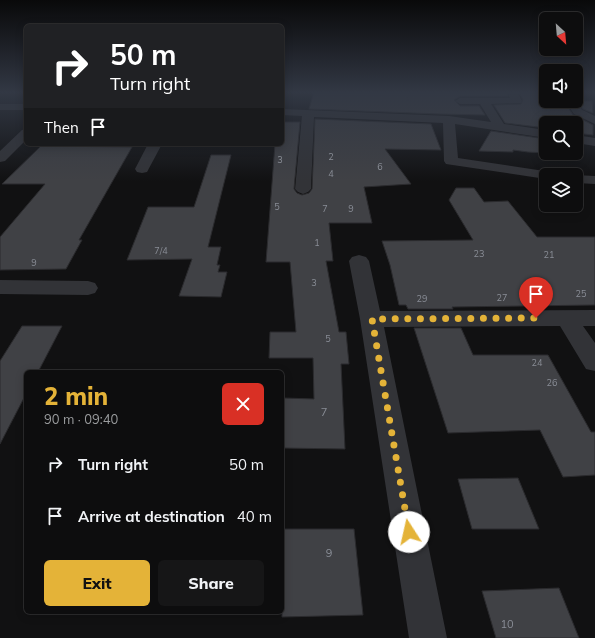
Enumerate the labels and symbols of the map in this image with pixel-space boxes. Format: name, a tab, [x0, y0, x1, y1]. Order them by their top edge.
north arrow	[539, 12, 583, 56]
house number: 2	[328, 151, 334, 162]
house number: 3	[277, 154, 283, 165]
house number: 6	[377, 161, 383, 172]
house number: 4	[328, 168, 334, 179]
house number: 5	[274, 201, 280, 212]
house number: 7	[322, 203, 328, 214]
house number: 9	[348, 203, 354, 214]
house number: 1	[314, 237, 320, 248]
house number: 7/4	[154, 245, 168, 256]
house number: 23	[474, 248, 484, 259]
house number: 21	[544, 249, 554, 260]
house number: 9	[31, 257, 37, 268]
house number: 3	[311, 277, 317, 288]
pin	[519, 277, 553, 318]
house number: 25	[576, 288, 587, 299]
house number: 27	[497, 292, 507, 303]
house number: 29	[417, 293, 427, 304]
house number: 5	[325, 333, 331, 344]
house number: 24	[532, 357, 543, 368]
house number: 26	[547, 377, 557, 388]
house number: 7	[321, 405, 327, 419]
position arrow	[388, 511, 430, 553]
house number: 9	[326, 546, 332, 560]
house number: 10	[500, 617, 514, 631]

